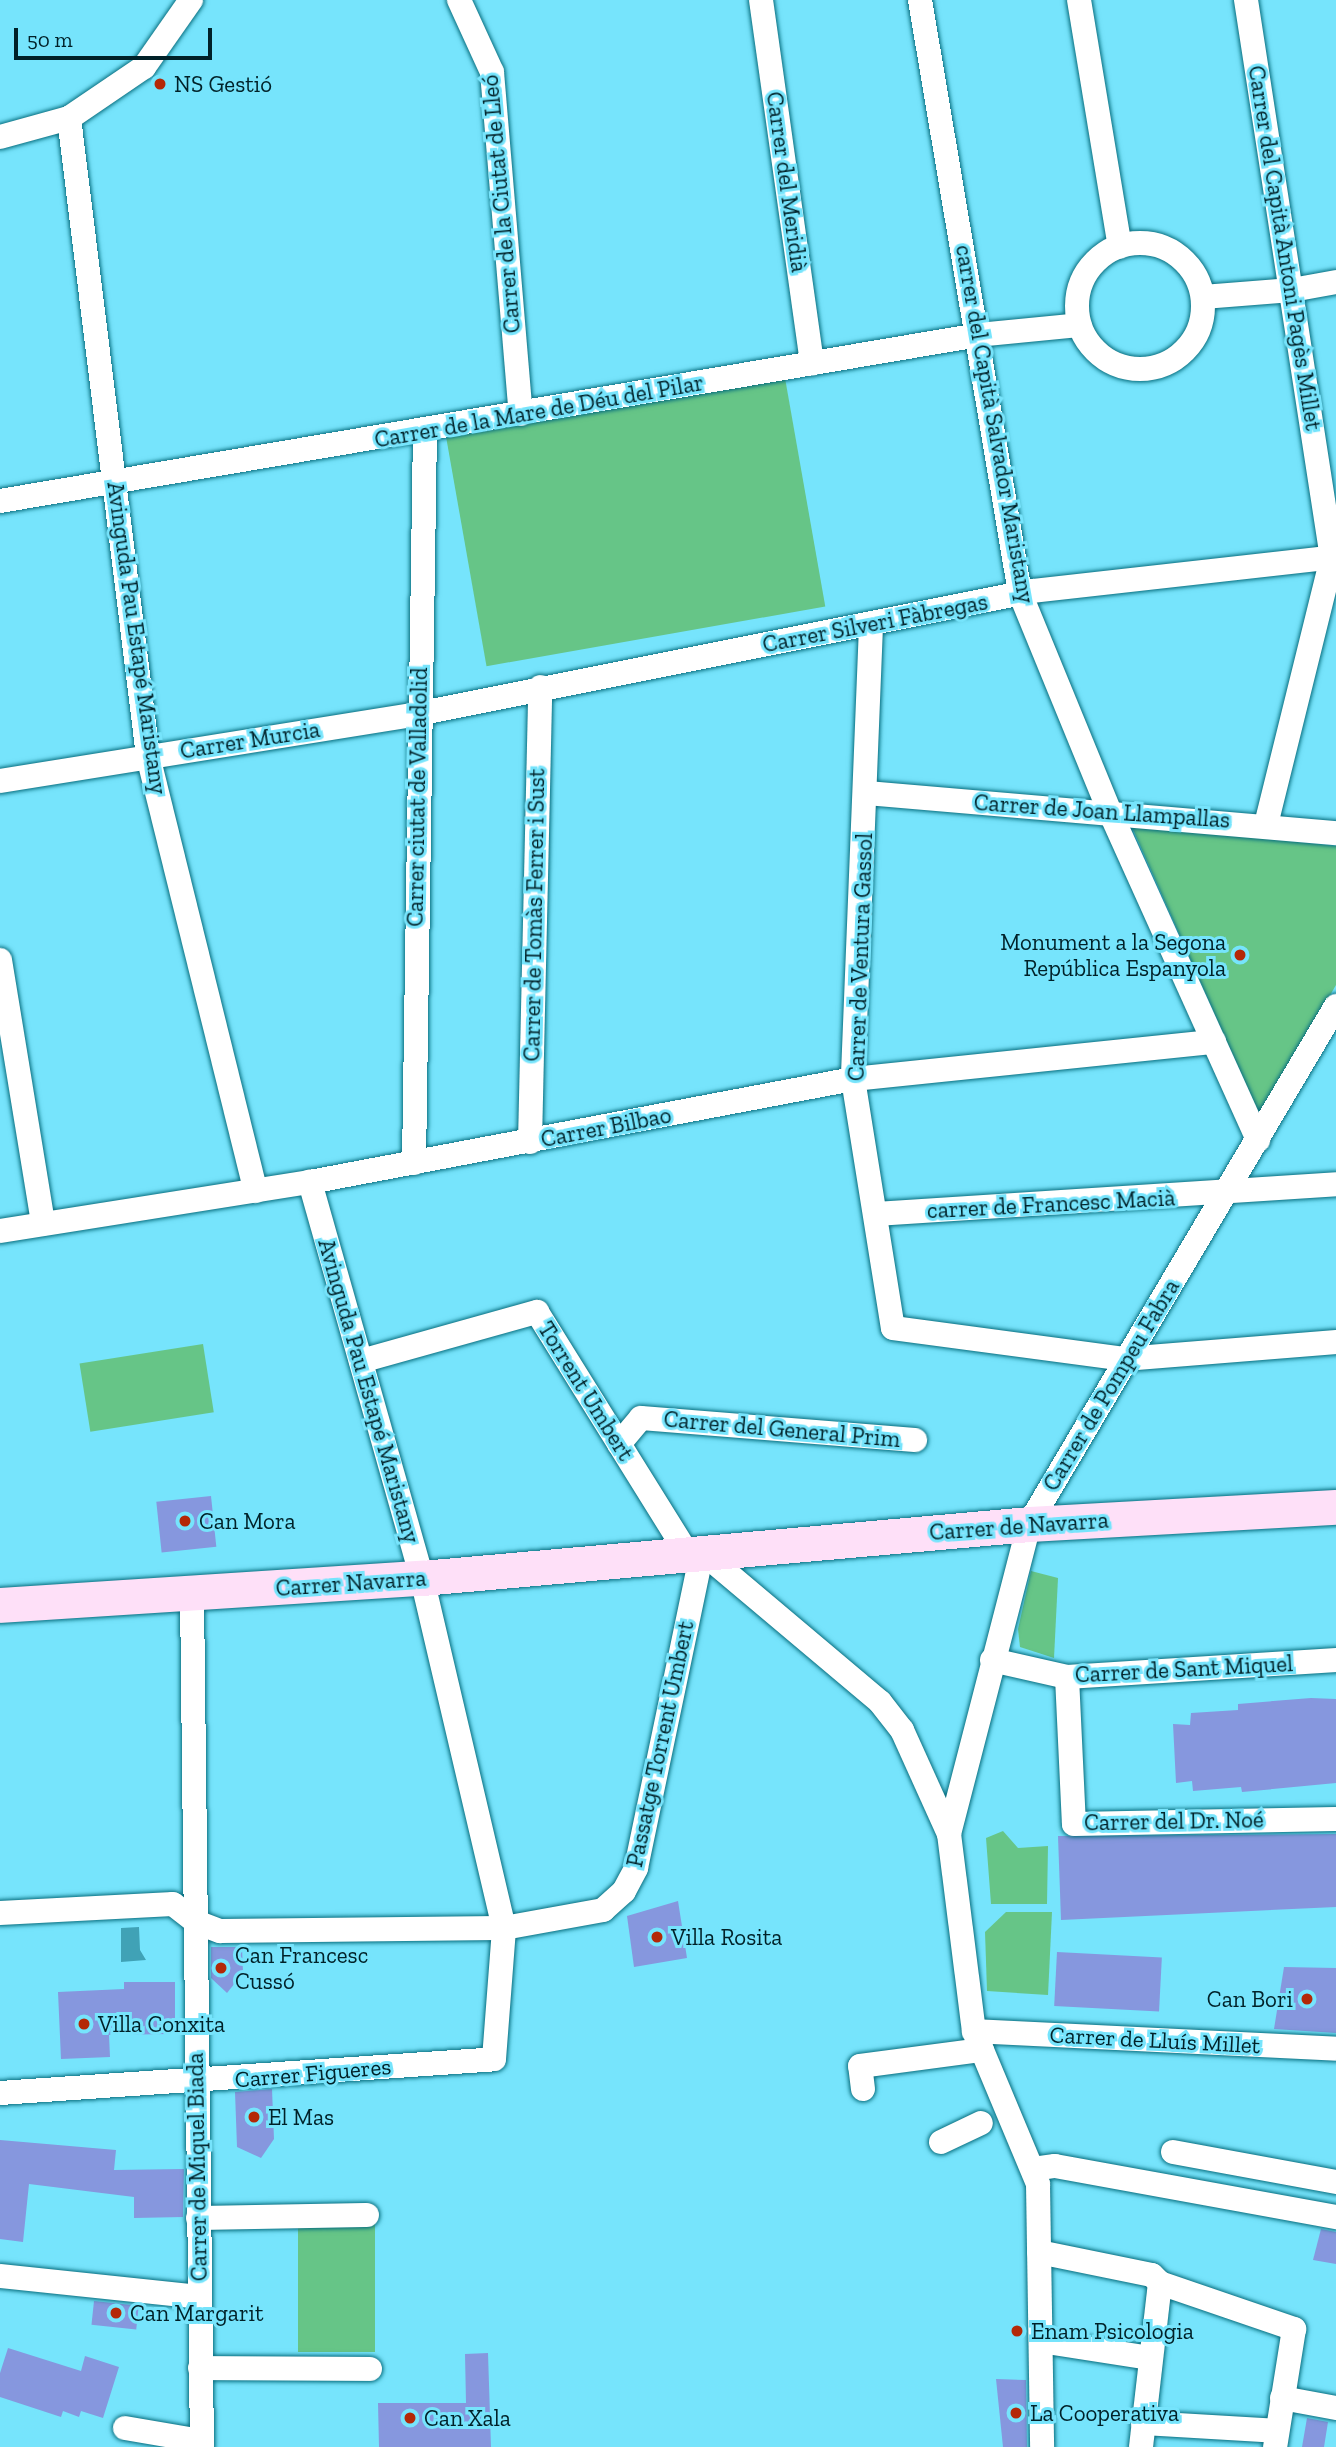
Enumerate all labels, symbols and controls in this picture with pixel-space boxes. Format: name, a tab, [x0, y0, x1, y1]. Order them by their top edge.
scale bar	[18, 14, 215, 58]
text: 50 m	[27, 27, 73, 52]
street label: Carrer del Capità Antoni Pagès Millet	[1242, 63, 1328, 433]
place label: NS Gestió	[174, 70, 272, 98]
street label: Carrer de la Ciutat de Lleó	[476, 73, 526, 335]
marker: NS Gestió	[152, 76, 168, 92]
street label: Carrer del Meridià	[761, 90, 813, 274]
street label: carrer del Capità Salvador Maristany	[950, 242, 1040, 606]
street label: Carrer de la Mare de Déu del Pilar	[372, 368, 706, 454]
street label: Avinguda Pau Estapé Maristany	[101, 480, 173, 796]
street label: Carrer Silveri Fàbregas	[760, 588, 990, 658]
street label: Carrer ciutat de Valladolid	[401, 667, 433, 927]
street label: Carrer Murcia	[178, 715, 322, 765]
street label: Carrer de Tomàs Ferrer i Sust	[518, 768, 550, 1062]
street label: Carrer de Joan Llampallas	[973, 788, 1231, 834]
street label: Carrer de Ventura Gassol	[842, 832, 878, 1082]
place label: Monument a la Segona República Espanyola	[1000, 928, 1226, 982]
marker: Monument a la Segona República Espanyola	[1232, 947, 1248, 963]
street label: Carrer Bilbao	[538, 1101, 674, 1153]
street label: carrer de Francesc Macià	[926, 1184, 1176, 1224]
street label: Avinguda Pau Estapé Maristany	[312, 1236, 426, 1546]
street label: Carrer de Pompeu Fabra	[1037, 1274, 1185, 1496]
street label: Torrent Umbert	[532, 1316, 640, 1466]
street label: Carrer del General Prim	[662, 1405, 902, 1453]
street label: Carrer de Navarra	[928, 1506, 1110, 1546]
place label: Can Mora	[199, 1507, 296, 1535]
marker: Can Mora	[177, 1513, 193, 1529]
street label: Carrer Navarra	[275, 1564, 427, 1602]
street label: Passatge Torrent Umbert	[620, 1618, 700, 1870]
street label: Carrer de Sant Miquel	[1074, 1649, 1294, 1689]
street label: Carrer del Dr. Noé	[1084, 1806, 1264, 1836]
place label: Villa Rosita	[671, 1923, 782, 1951]
marker: Villa Rosita	[649, 1929, 665, 1945]
place label: Can Francesc Cussó	[235, 1941, 368, 1995]
marker: Can Francesc Cussó	[213, 1960, 229, 1976]
place label: Can Bori	[1207, 1985, 1293, 2013]
marker: Can Bori	[1299, 1991, 1315, 2007]
place label: Villa Conxita	[98, 2010, 225, 2038]
marker: Villa Conxita	[76, 2016, 92, 2032]
street label: Carrer de Lluís Millet	[1049, 2021, 1261, 2059]
street label: Carrer de Miquel Biada	[181, 2052, 213, 2282]
street label: Carrer Figueres	[234, 2052, 392, 2094]
place label: El Mas	[268, 2103, 334, 2131]
marker: El Mas	[246, 2109, 262, 2125]
place label: Can Margarit	[130, 2299, 264, 2327]
marker: Can Margarit	[108, 2305, 124, 2321]
place label: Enam Psicologia	[1031, 2317, 1194, 2345]
marker: Enam Psicologia	[1009, 2323, 1025, 2339]
place label: La Cooperativa	[1030, 2399, 1179, 2427]
place label: Can Xala	[424, 2404, 511, 2432]
marker: La Cooperativa	[1008, 2405, 1024, 2421]
marker: Can Xala	[402, 2410, 418, 2426]

